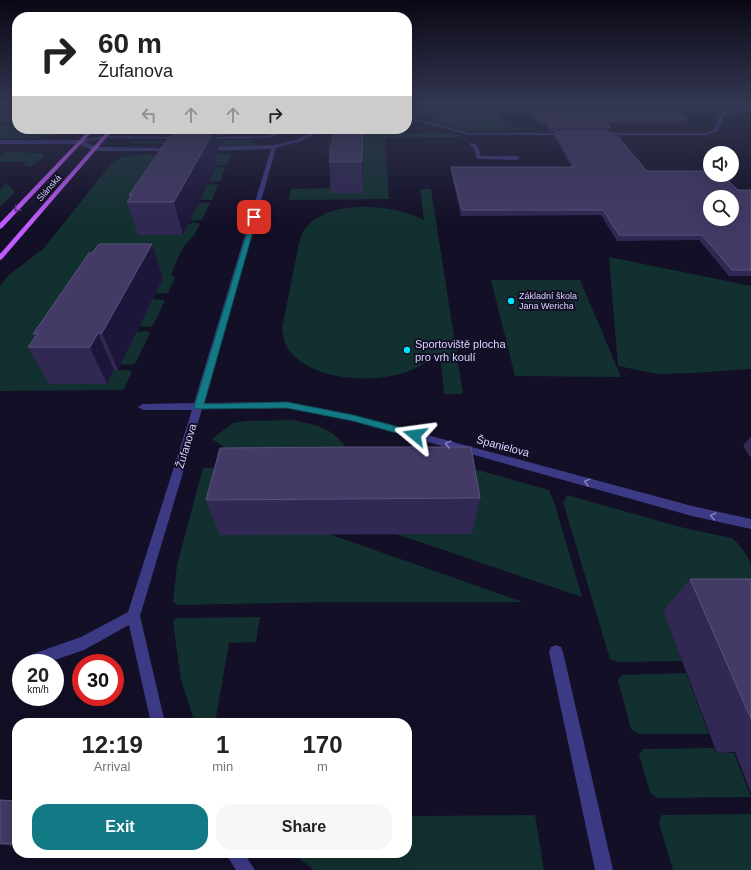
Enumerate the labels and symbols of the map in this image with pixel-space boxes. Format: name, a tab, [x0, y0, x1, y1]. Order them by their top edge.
street label: Slánská	[35, 173, 63, 203]
pin	[237, 200, 271, 234]
one-way arrow	[14, 204, 22, 212]
place label: Základní škola Jana Wericha	[519, 291, 577, 311]
marker: Základní škola Jana Wericha	[506, 296, 516, 306]
place label: Sportoviště plocha pro vrh koulí	[415, 338, 506, 363]
marker: Sportoviště plocha pro vrh koulí	[402, 345, 412, 355]
position arrow	[394, 414, 436, 456]
street label: Žufanova	[174, 421, 199, 470]
street label: Španielova	[475, 433, 532, 459]
one-way arrow	[445, 440, 452, 449]
one-way arrow	[584, 478, 591, 487]
one-way arrow	[710, 512, 716, 520]
speed limit sign: 30	[72, 654, 124, 706]

